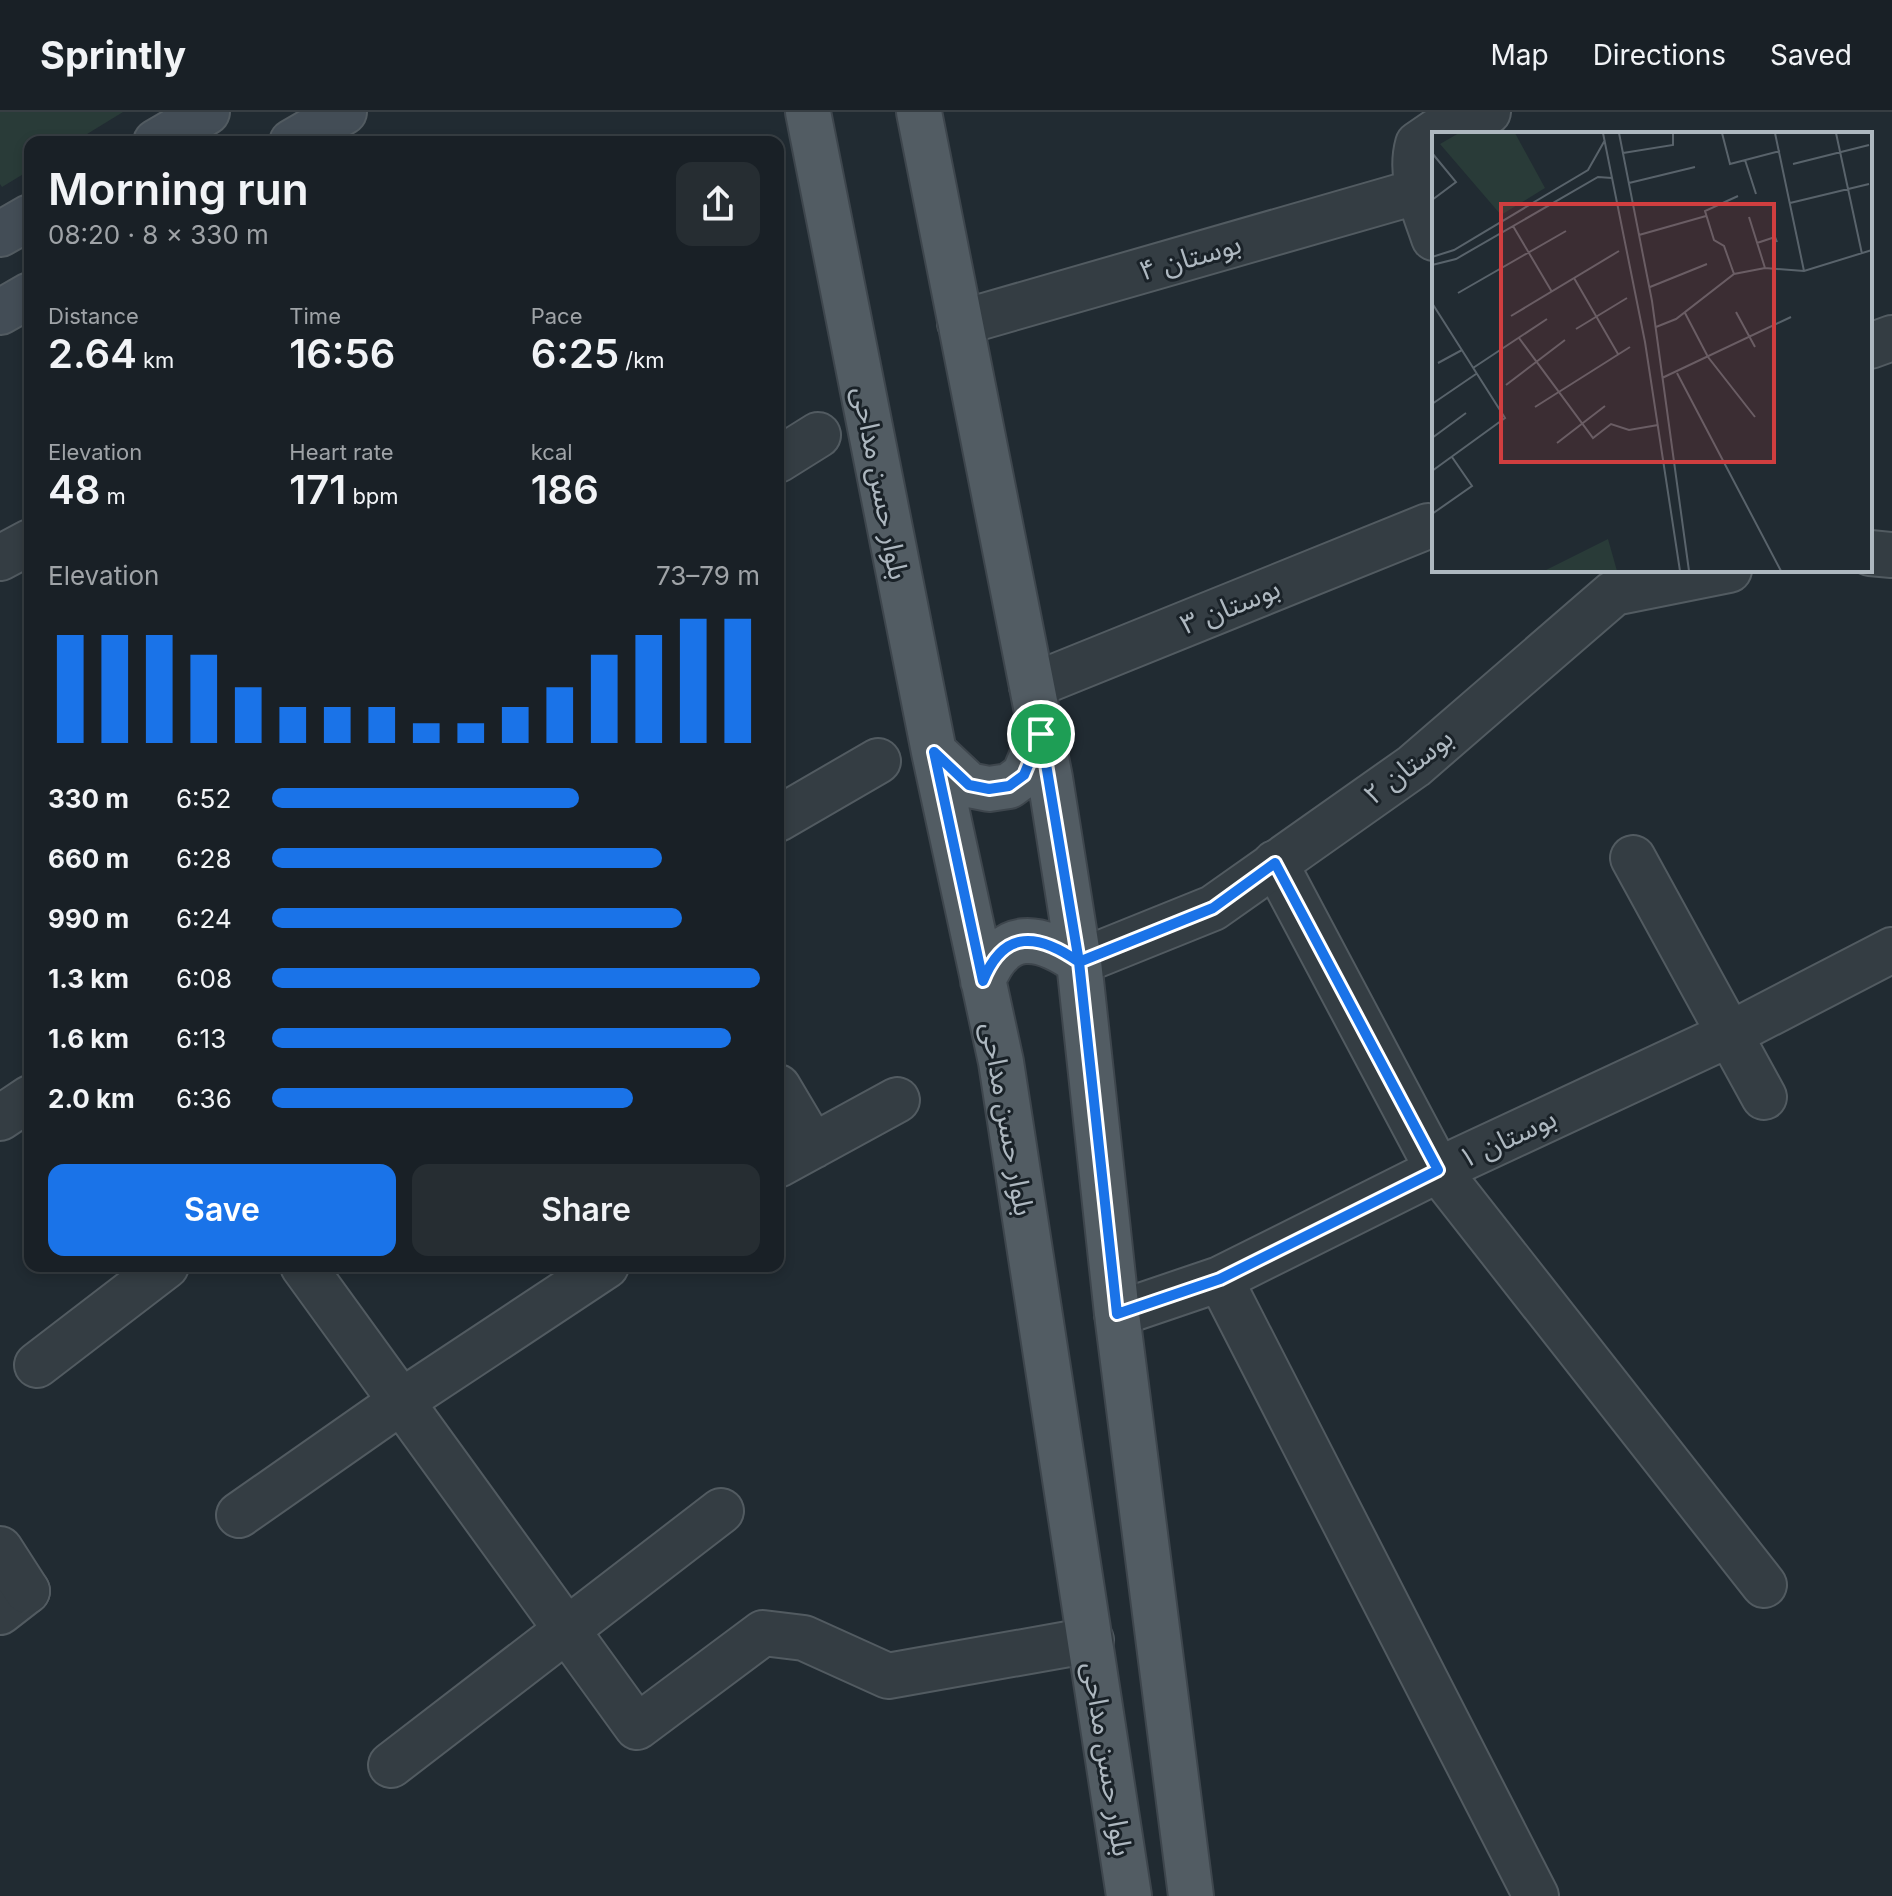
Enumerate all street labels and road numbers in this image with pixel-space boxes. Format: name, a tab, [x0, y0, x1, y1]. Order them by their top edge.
street label: بوستان ۴	[1135, 226, 1245, 288]
street label: بلوار حسن مداحی	[846, 384, 916, 582]
street label: بوستان ۳	[1175, 571, 1285, 641]
street label: بوستان ۲	[1356, 720, 1460, 812]
street label: بلوار حسن مداحی	[974, 1020, 1042, 1218]
street label: بوستان ۱	[1453, 1101, 1561, 1175]
street label: بلوار حسن مداحی	[1076, 1660, 1140, 1858]

